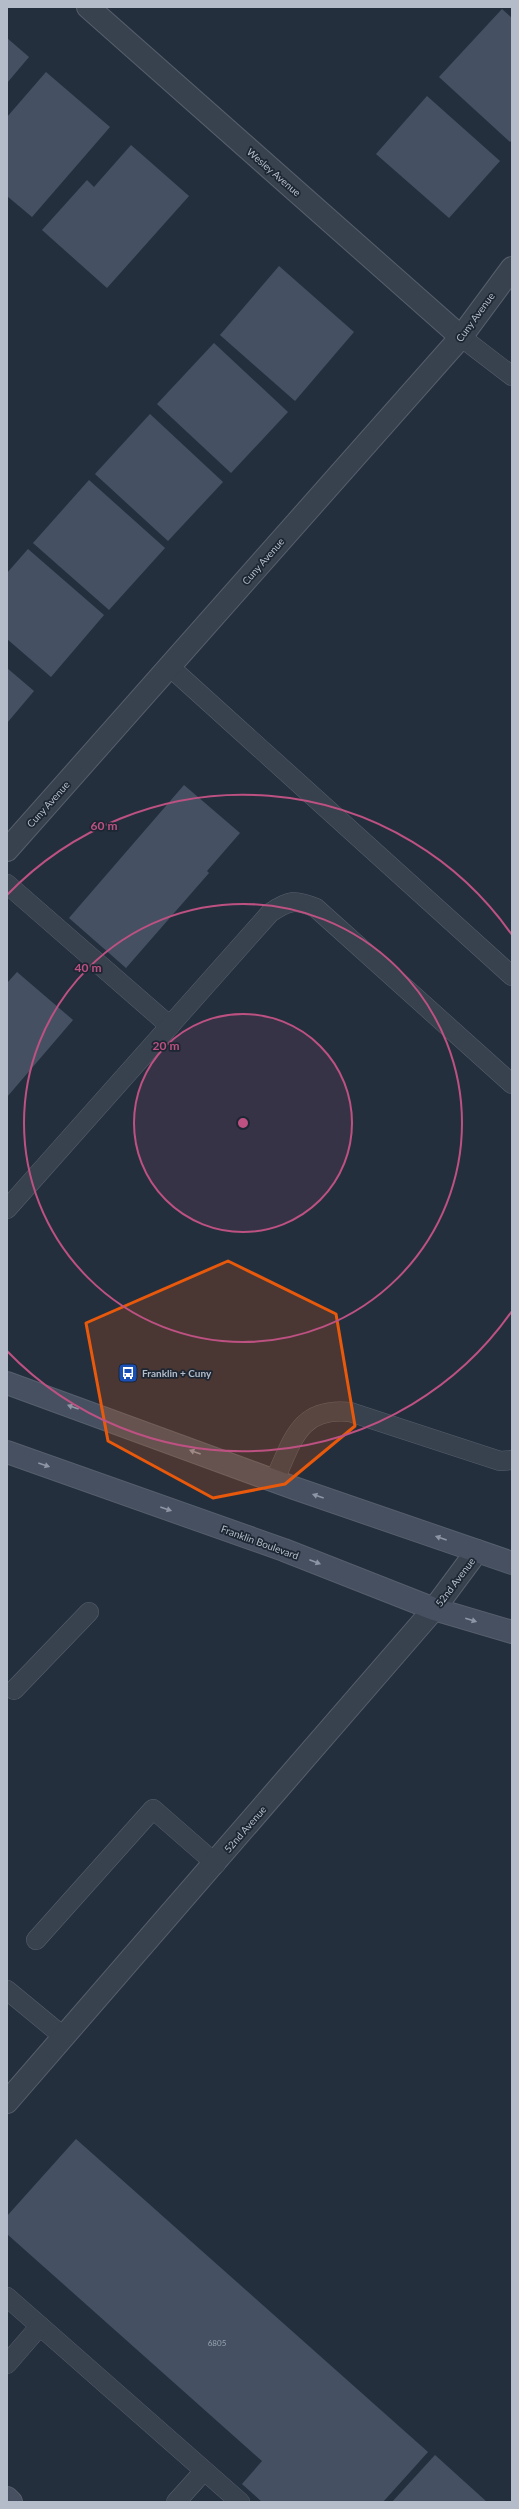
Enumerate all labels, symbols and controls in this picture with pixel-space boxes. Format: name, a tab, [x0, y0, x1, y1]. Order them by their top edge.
street label: Wesley Avenue	[245, 145, 303, 199]
street label: Cuny Avenue	[453, 290, 497, 344]
street label: Cuny Avenue	[239, 535, 287, 587]
street label: Cuny Avenue	[24, 778, 72, 830]
text: 60 m	[91, 818, 117, 833]
text: 40 m	[75, 960, 101, 975]
text: 20 m	[153, 1038, 179, 1053]
centre of rings	[236, 1116, 250, 1130]
bus stop icon: Franklin + Cuny	[117, 1362, 139, 1384]
place label: Franklin + Cuny	[142, 1367, 212, 1379]
one-way arrow	[67, 1404, 79, 1410]
one-way arrow	[189, 1449, 201, 1455]
one-way arrow	[38, 1463, 50, 1469]
one-way arrow	[311, 1493, 323, 1499]
one-way arrow	[161, 1506, 173, 1512]
street label: Franklin Boulevard	[220, 1522, 300, 1562]
one-way arrow	[434, 1535, 446, 1541]
street label: 52nd Avenue	[433, 1555, 477, 1609]
one-way arrow	[309, 1560, 321, 1566]
one-way arrow	[466, 1617, 478, 1623]
street label: 52nd Avenue	[221, 1803, 269, 1855]
house number: 6805	[208, 2338, 227, 2348]

